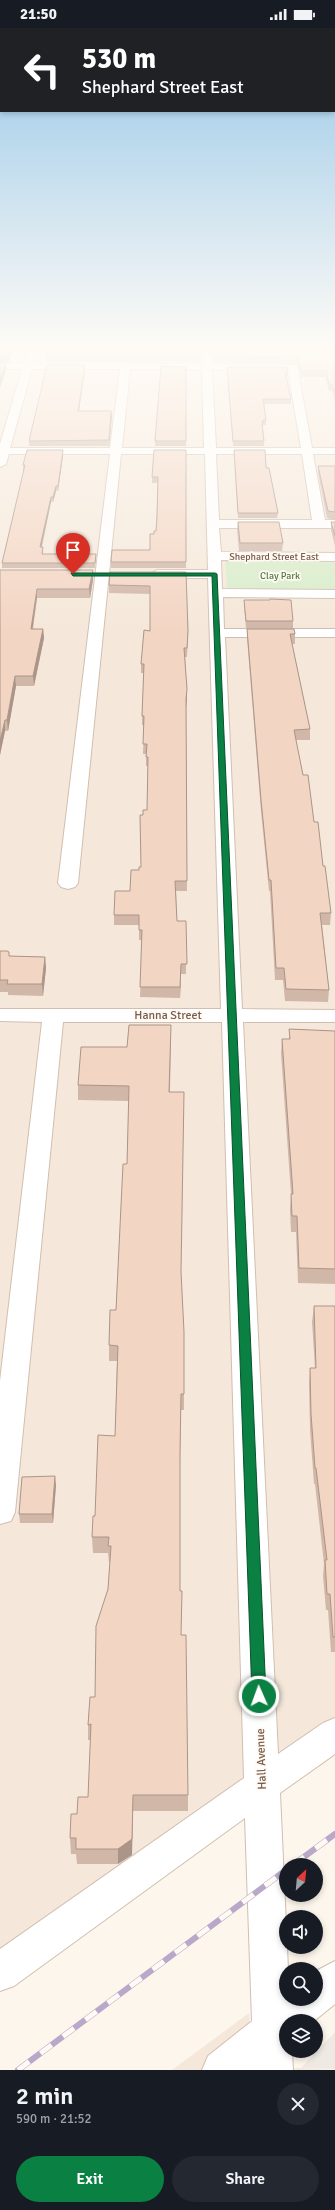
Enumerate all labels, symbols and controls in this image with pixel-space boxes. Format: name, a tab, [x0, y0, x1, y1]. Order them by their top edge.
text: 21:50	[20, 5, 57, 23]
text: 530 m	[82, 42, 156, 76]
icon: left	[16, 44, 68, 96]
text: Shephard Street East	[82, 76, 243, 98]
pin	[56, 533, 90, 574]
icon: arrive	[62, 539, 84, 561]
street label: Shephard Street East	[229, 551, 319, 563]
park label: Clay Park	[260, 570, 300, 582]
street label: Hanna Street	[134, 1008, 202, 1023]
position arrow	[238, 1675, 280, 1717]
street label: Hall Avenue	[253, 1728, 270, 1790]
north arrow	[279, 1858, 323, 1902]
map controls	[279, 1858, 323, 2058]
button: sound	[279, 1910, 323, 1954]
button: search	[279, 1962, 323, 2006]
button: layers	[279, 2014, 323, 2058]
text: 2 min	[16, 2081, 73, 2111]
button: close	[277, 2083, 319, 2125]
text: 590 m · 21:52	[16, 2111, 92, 2127]
button: Exit	[16, 2156, 164, 2202]
button: Share	[172, 2156, 319, 2202]

